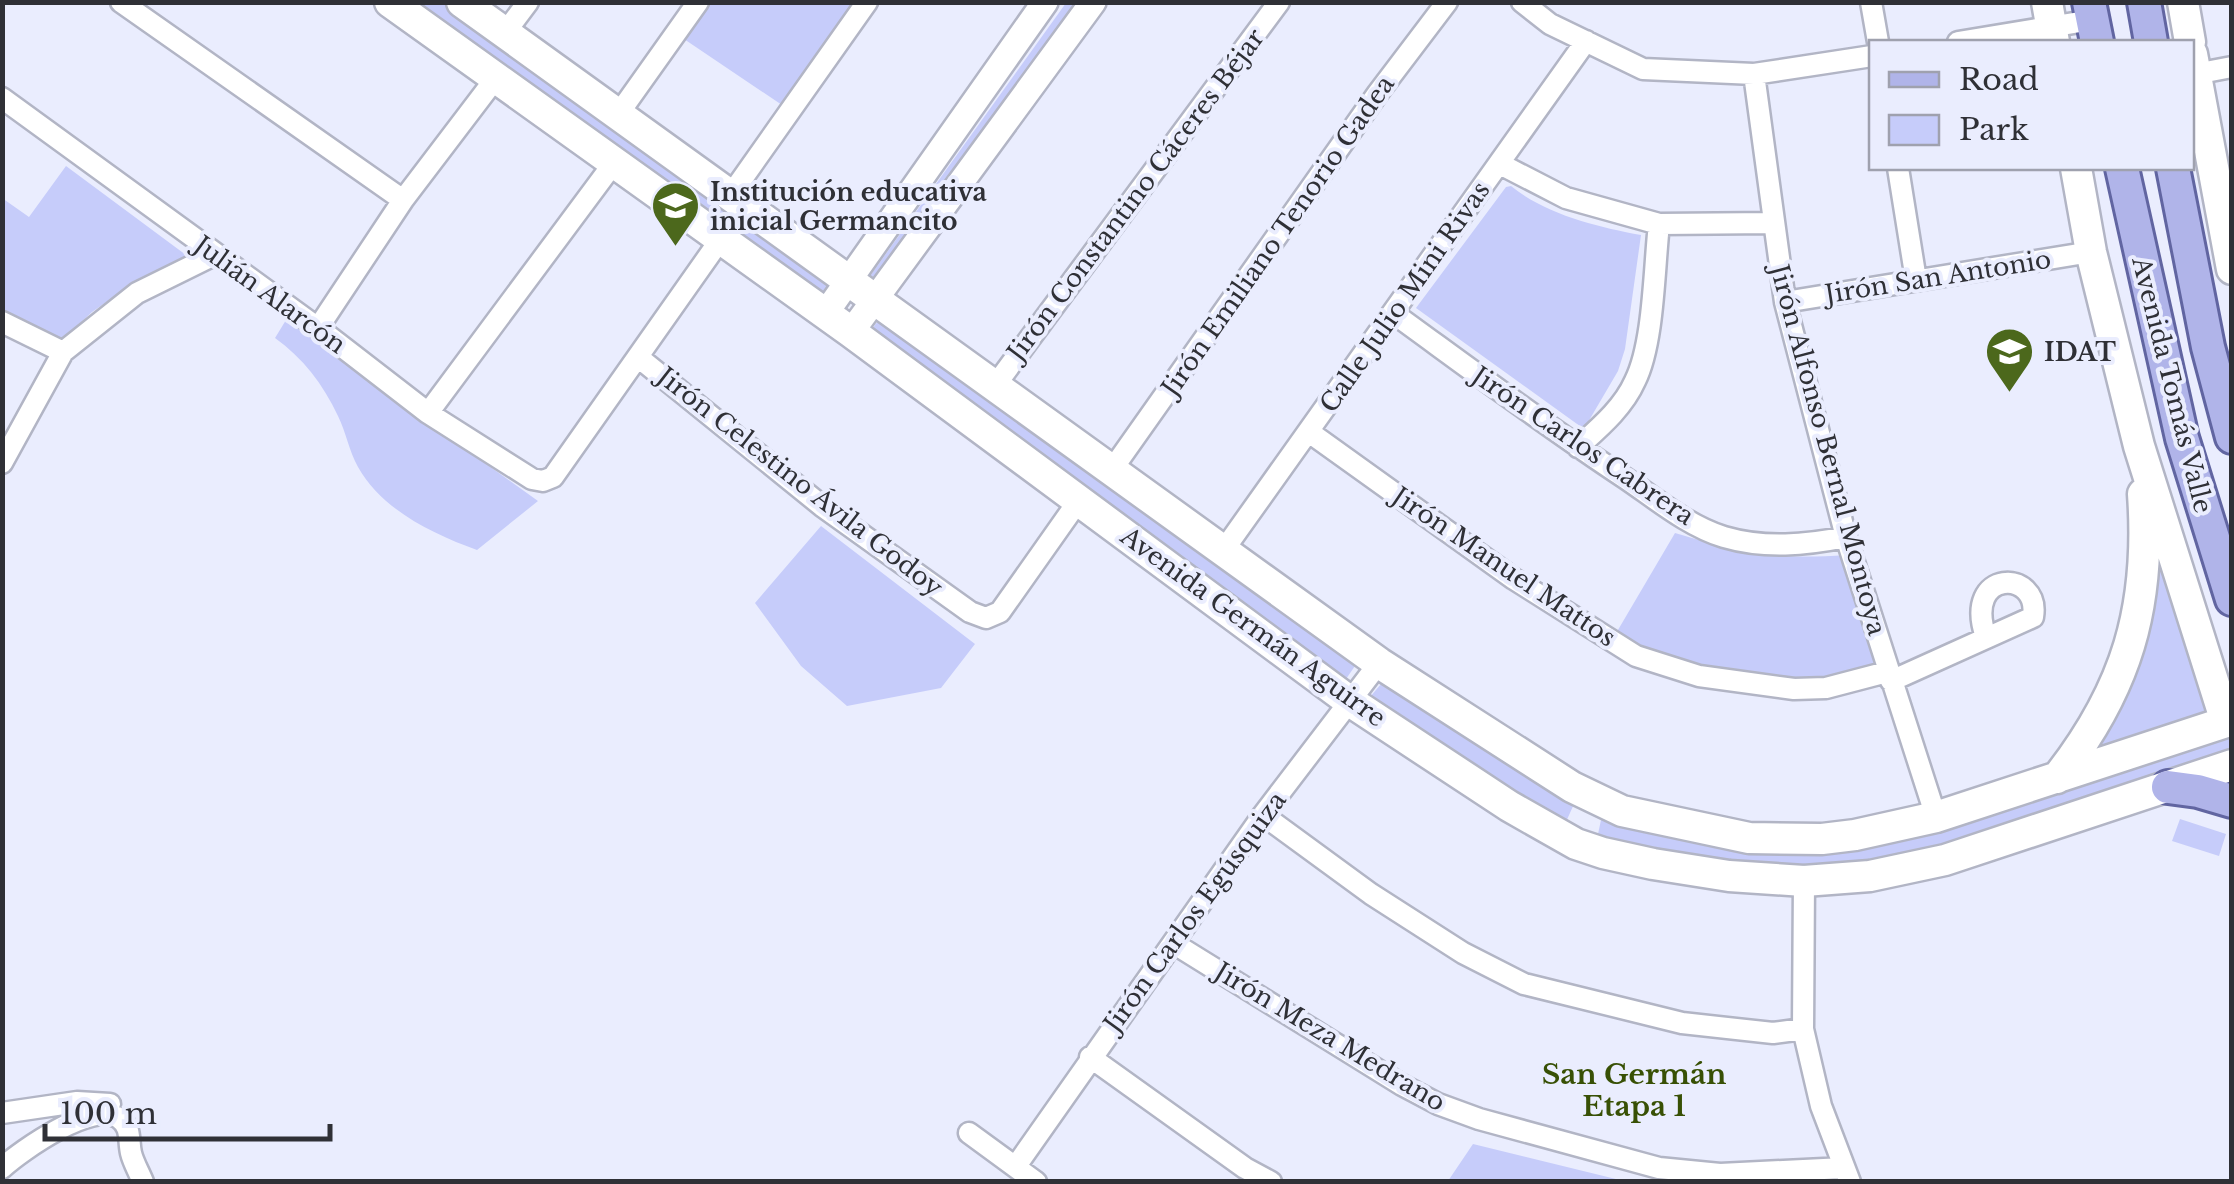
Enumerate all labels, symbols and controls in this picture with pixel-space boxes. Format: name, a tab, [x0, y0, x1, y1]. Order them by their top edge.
street label: Jirón Constantino Cáceres Béjar	[999, 23, 1271, 370]
legend	[1869, 40, 2194, 170]
text: Road	[1959, 61, 2039, 98]
street label: Jirón Emiliano Tenorio Gadea	[1153, 70, 1401, 405]
text: Park	[1959, 111, 2029, 148]
street label: Calle Julio Mini Rivas	[1313, 176, 1497, 418]
place label: Institución educativa inicial Germancito	[710, 177, 988, 237]
school or university icon: Institución educativa inicial Germancito	[649, 180, 701, 248]
street label: Julián Alarcón	[186, 228, 352, 360]
street label: Jirón San Antonio	[1820, 244, 2053, 311]
street label: Avenida Tomás Valle	[2125, 253, 2219, 516]
street label: Jirón Alfonso Bernal Montoya	[1763, 259, 1892, 639]
school or university icon: IDAT	[1983, 326, 2035, 394]
place label: IDAT	[2044, 337, 2116, 368]
street label: Jirón Celestino Ávila Godoy	[649, 358, 950, 603]
street label: Jirón Carlos Cabrera	[1464, 358, 1700, 532]
street label: Jirón Manuel Mattos	[1384, 479, 1622, 653]
street label: Avenida Germán Aguirre	[1114, 520, 1391, 734]
street label: Jirón Carlos Egúsquiza	[1095, 786, 1293, 1041]
street label: Jirón Meza Medrano	[1207, 954, 1451, 1118]
district label: San Germán Etapa 1	[1542, 1057, 1726, 1124]
scale bar	[45, 1079, 330, 1141]
text: 100 m	[60, 1095, 157, 1132]

